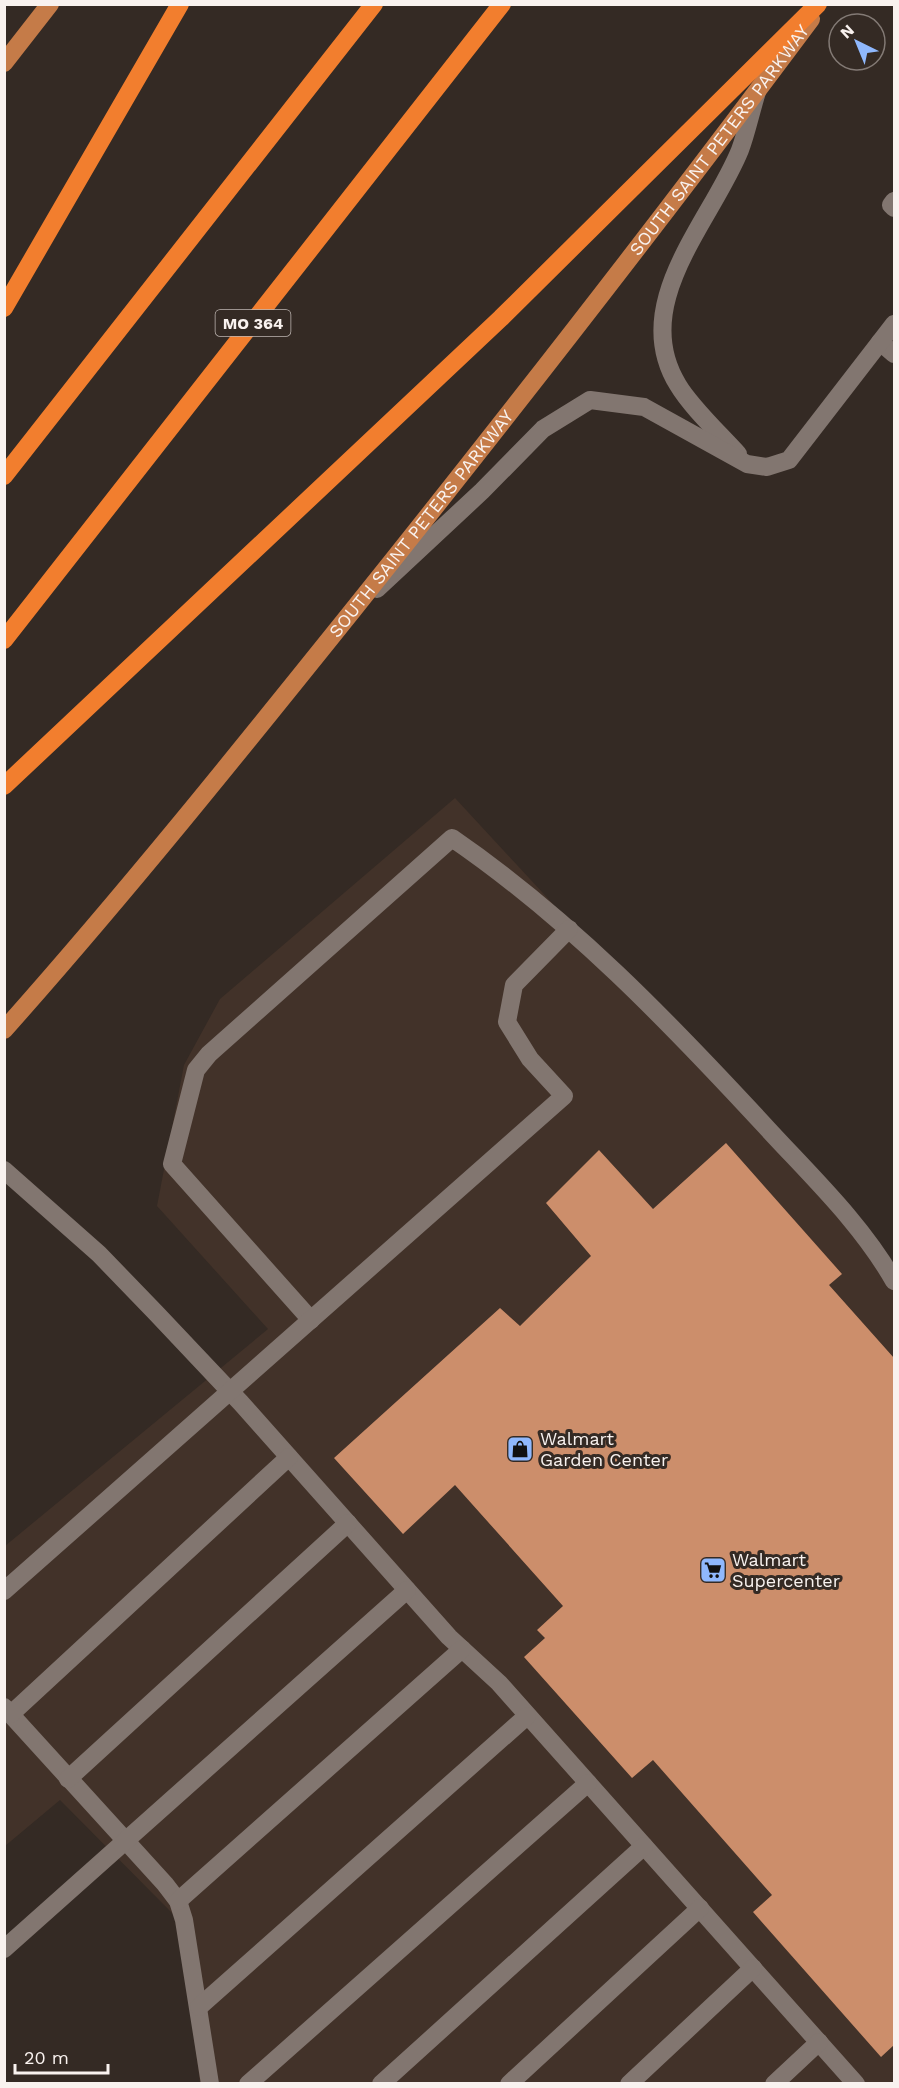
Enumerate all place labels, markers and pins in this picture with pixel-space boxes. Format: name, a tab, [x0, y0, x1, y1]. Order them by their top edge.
place label: Walmart Garden Center	[540, 1428, 668, 1470]
shop icon: Walmart Garden Center	[505, 1434, 535, 1464]
place label: Walmart Supercenter	[732, 1549, 840, 1591]
supermarket icon: Walmart Supercenter	[698, 1555, 728, 1585]

